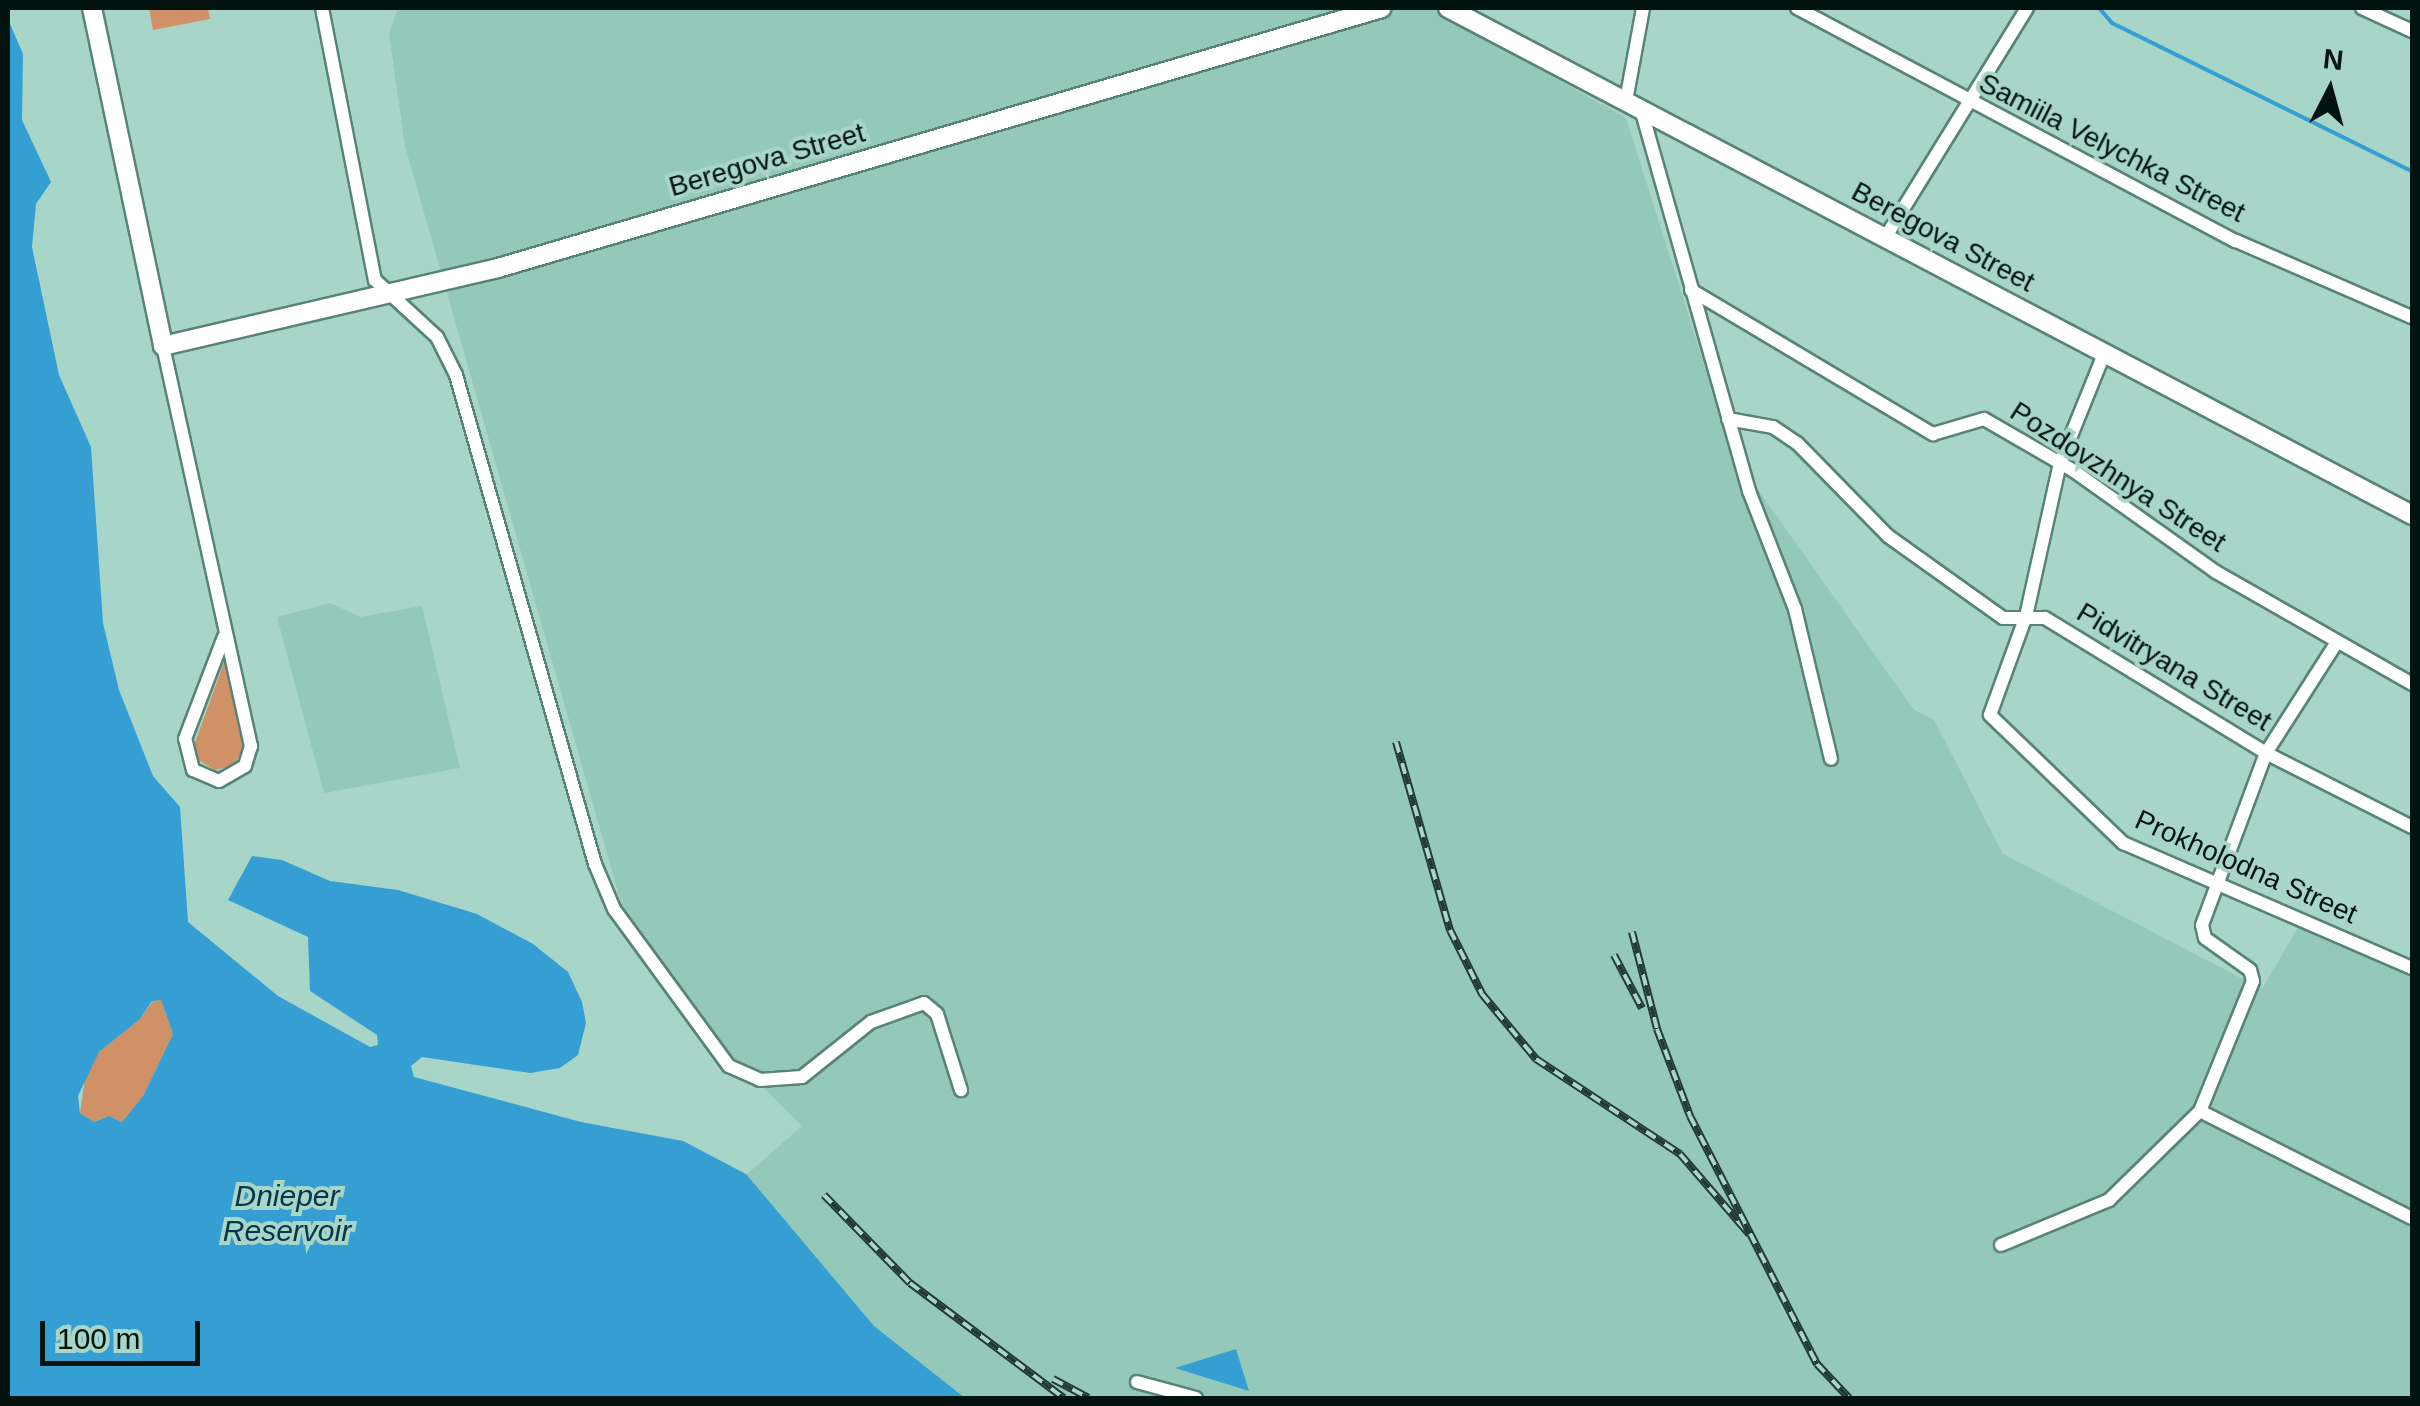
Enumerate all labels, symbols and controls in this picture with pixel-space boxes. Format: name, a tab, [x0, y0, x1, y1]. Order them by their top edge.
north arrow	[2280, 40, 2380, 140]
text: N	[2321, 43, 2345, 76]
street label: Samiila Velychka Street	[1973, 66, 2251, 230]
street label: Beregova Street	[665, 116, 869, 204]
street label: Beregova Street	[1846, 175, 2040, 299]
street label: Pozdovzhnya Street	[2004, 395, 2232, 559]
street label: Pidvitryana Street	[2071, 596, 2277, 738]
street label: Prokholodna Street	[2130, 803, 2362, 931]
water label: Dnieper Reservoir	[223, 1178, 351, 1248]
scale bar	[45, 1301, 205, 1363]
text: 100 m	[57, 1322, 140, 1355]

